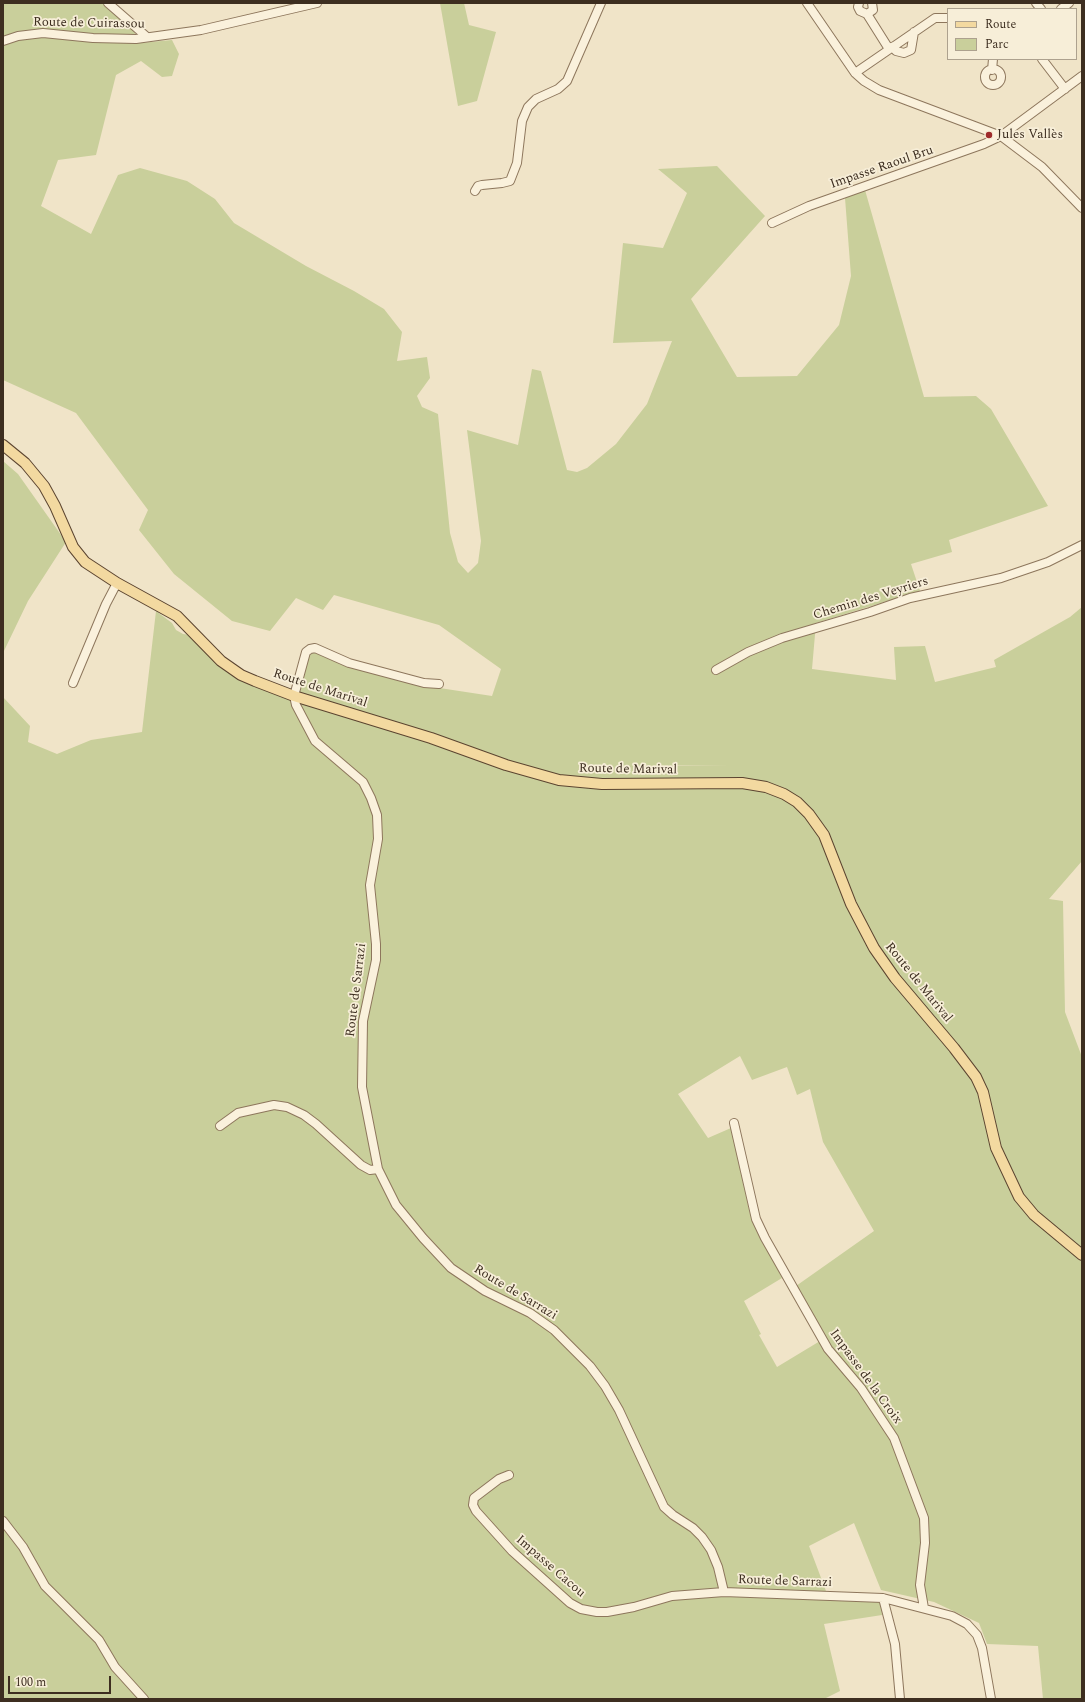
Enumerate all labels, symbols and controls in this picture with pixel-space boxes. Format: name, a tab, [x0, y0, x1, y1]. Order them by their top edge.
legend	[947, 8, 1077, 60]
street label: Route de Cuirassou	[33, 15, 145, 33]
text: Route	[985, 15, 1016, 34]
text: Parc	[985, 35, 1009, 54]
place label: Jules Vallès	[997, 127, 1063, 143]
marker: Jules Vallès	[984, 130, 994, 140]
street label: Impasse Raoul Bru	[828, 143, 936, 193]
street label: Chemin des Veyriers	[812, 574, 930, 624]
street label: Route de Marival	[271, 666, 369, 712]
street label: Route de Marival	[579, 761, 677, 779]
street label: Route de Marival	[881, 940, 955, 1026]
street label: Route de Sarrazi	[344, 942, 370, 1038]
street label: Route de Sarrazi	[471, 1262, 559, 1324]
street label: Impasse de la Croix	[825, 1327, 905, 1427]
street label: Impasse Cacou	[512, 1533, 588, 1601]
street label: Route de Sarrazi	[738, 1573, 832, 1591]
scale bar	[10, 1668, 113, 1694]
text: 100 m	[15, 1673, 46, 1692]

